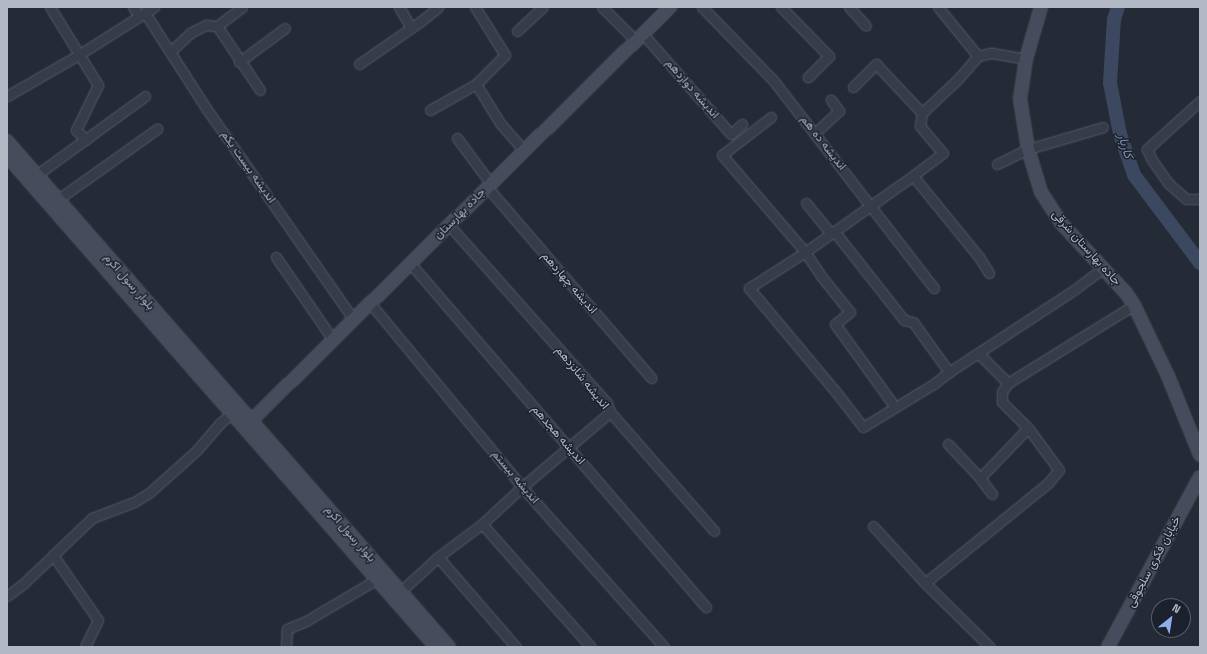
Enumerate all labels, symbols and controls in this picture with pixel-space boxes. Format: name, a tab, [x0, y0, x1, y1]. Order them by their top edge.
street label: اندیشه دوازدهم	[662, 56, 722, 122]
street label: اندیشه ده هم	[797, 113, 849, 173]
street label: اندیشه بیست یکم	[218, 128, 278, 206]
water label: کاربار	[1114, 132, 1136, 160]
street label: جاده بهارستان	[431, 185, 489, 243]
street label: جاده بهارستان شرقی	[1048, 207, 1124, 289]
street label: اندیشه چهاردهم	[538, 249, 600, 317]
street label: بلوار رسول اکرم	[100, 251, 158, 313]
street label: اندیشه شانزدهم	[552, 343, 612, 413]
street label: اندیشه هجدهم	[528, 402, 588, 468]
street label: اندیشه بیستم	[488, 447, 542, 507]
street label: بلوار رسول اکرم	[321, 503, 379, 565]
street label: خیابان فکری سلجوقی	[1124, 514, 1184, 610]
north arrow	[1151, 598, 1191, 638]
text: N	[1170, 601, 1183, 616]

